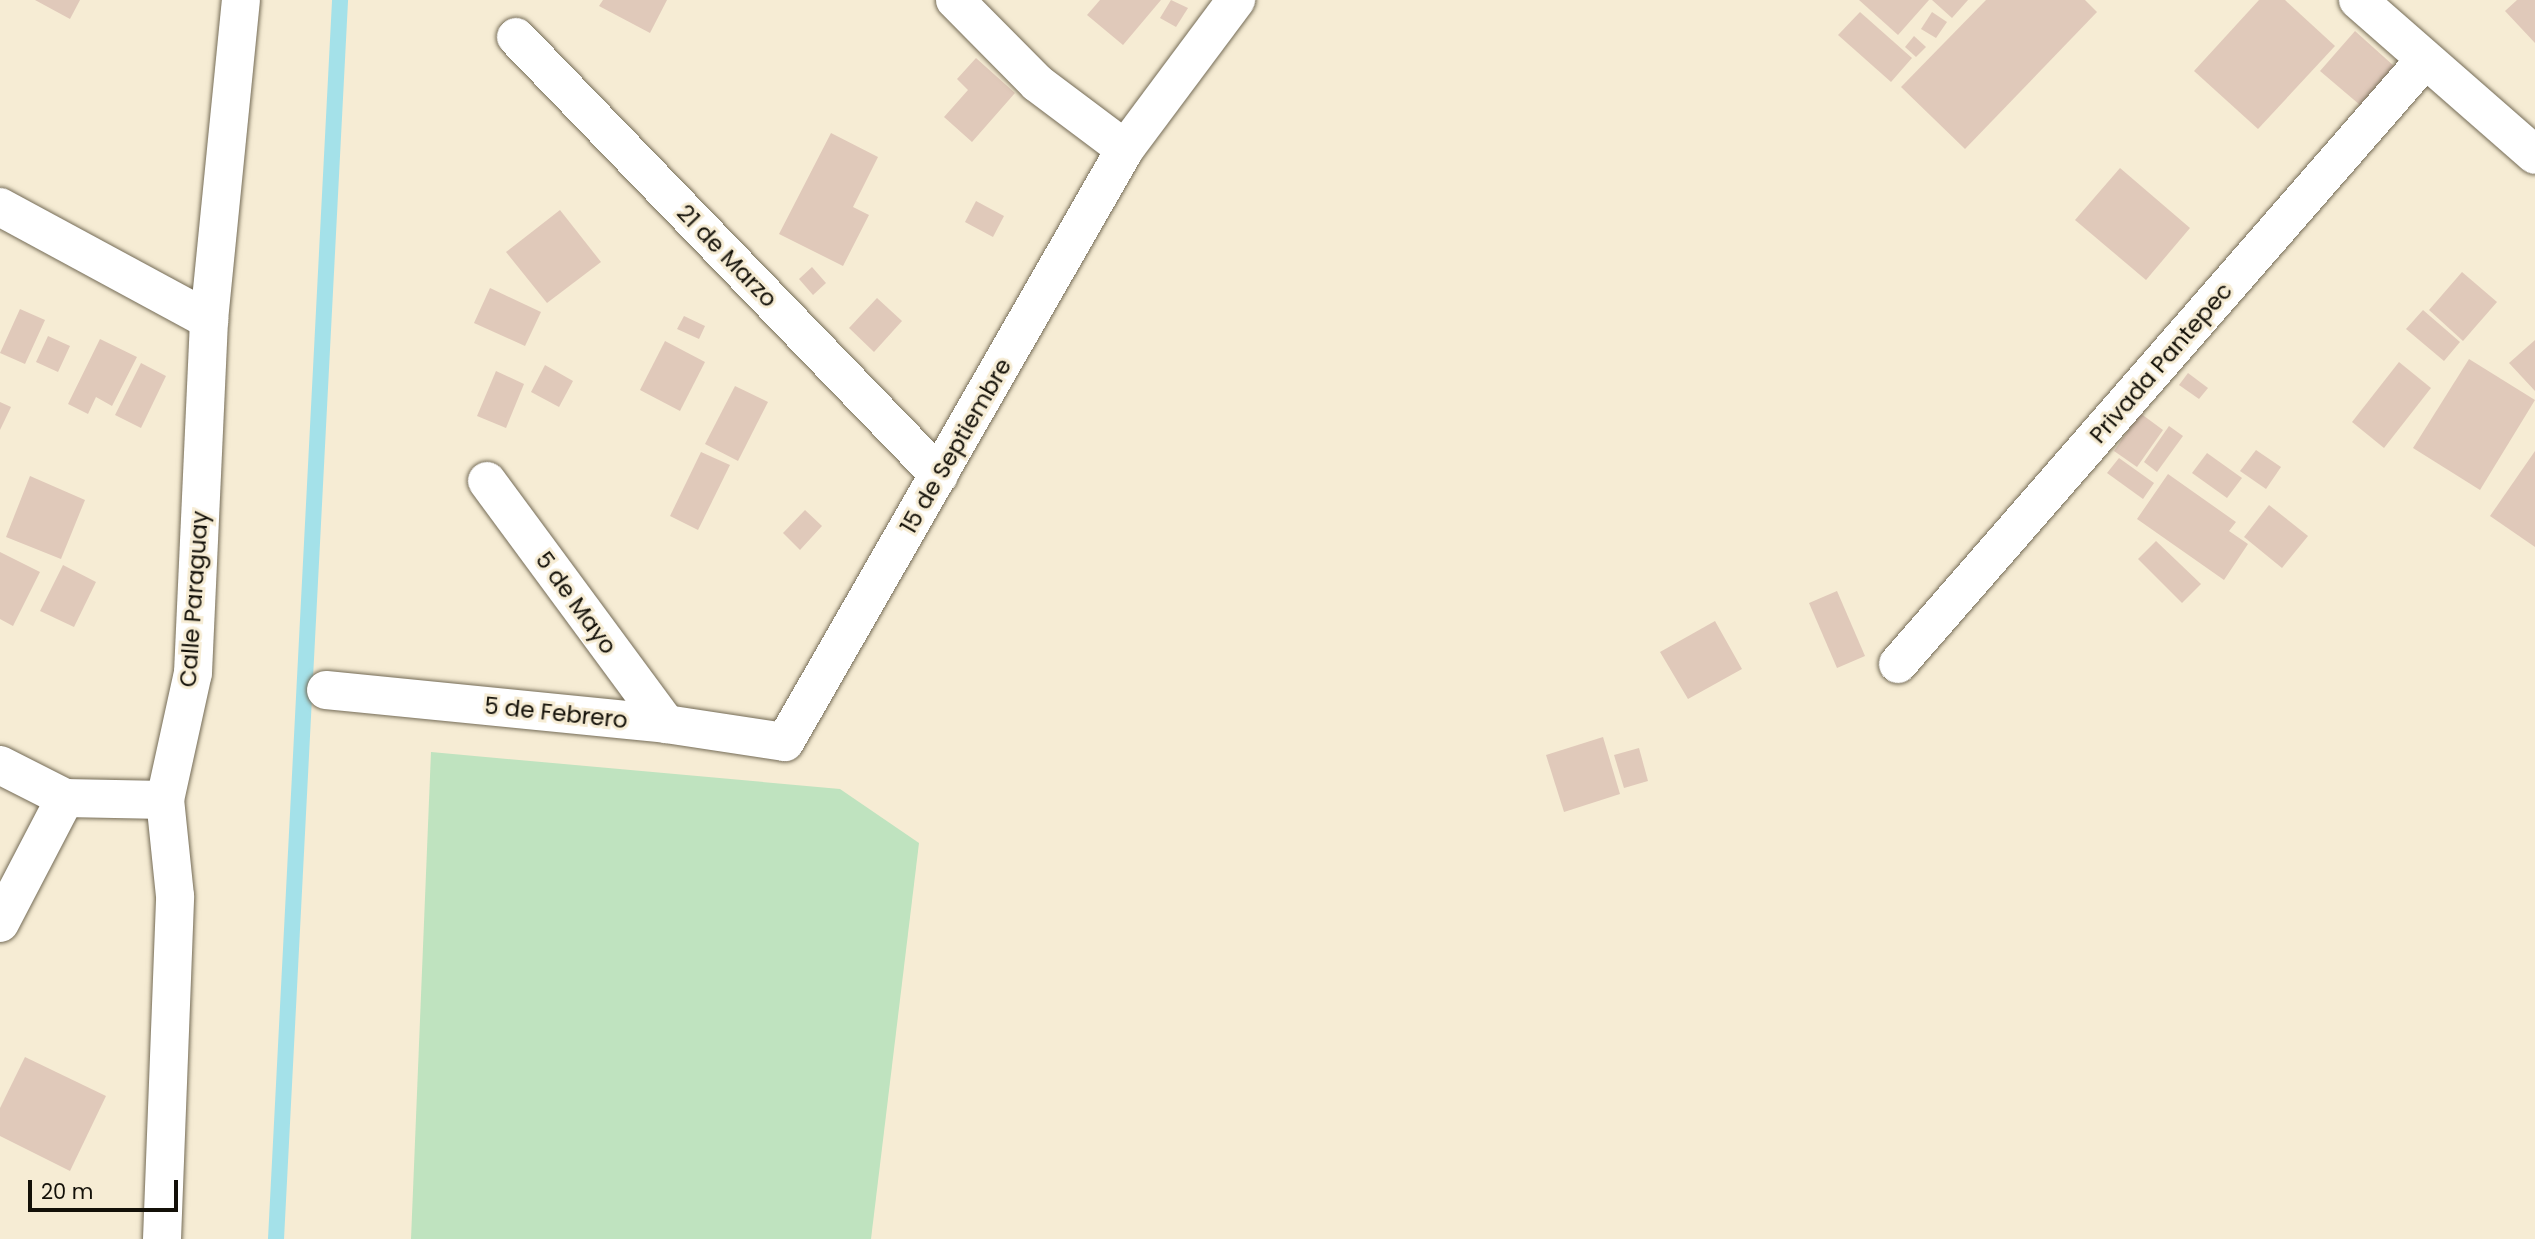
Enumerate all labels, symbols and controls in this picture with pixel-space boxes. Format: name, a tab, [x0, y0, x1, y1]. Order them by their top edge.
street label: 21 de Marzo	[671, 199, 783, 313]
street label: Privada Pantepec	[2084, 277, 2238, 449]
street label: 15 de Septiembre	[895, 354, 1017, 538]
street label: Calle Paraguay	[174, 510, 214, 688]
street label: 5 de Mayo	[530, 547, 622, 659]
street label: 5 de Febrero	[483, 692, 629, 734]
scale bar	[32, 1166, 182, 1210]
text: 20 m	[41, 1177, 94, 1206]

